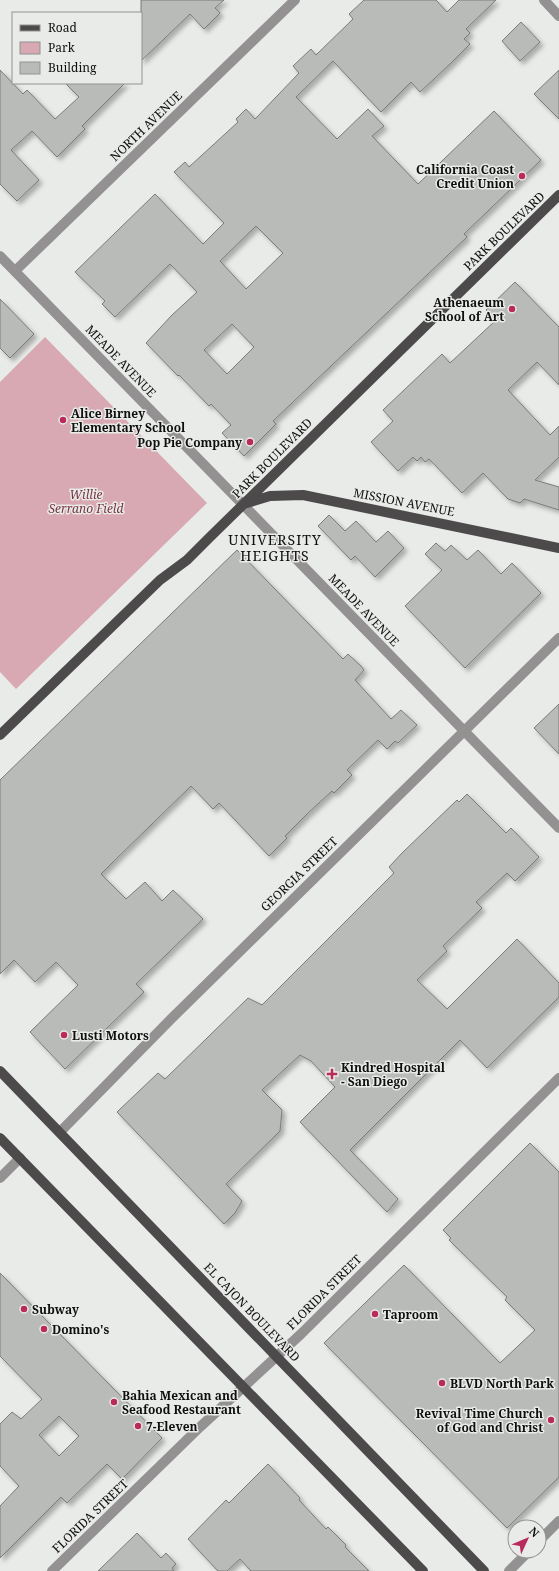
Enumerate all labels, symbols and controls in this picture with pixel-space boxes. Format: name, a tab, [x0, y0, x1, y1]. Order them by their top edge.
legend	[12, 12, 142, 84]
text: Road	[48, 19, 78, 36]
text: Park	[48, 39, 76, 56]
text: Building	[48, 59, 97, 76]
street label: NORTH AVENUE	[106, 87, 186, 165]
place label: California Coast Credit Union	[416, 161, 514, 192]
marker: California Coast Credit Union	[517, 171, 527, 181]
street label: PARK BOULEVARD	[460, 188, 549, 274]
place label: Athenaeum School of Art	[425, 294, 504, 325]
marker: Athenaeum School of Art	[507, 304, 517, 314]
street label: MEADE AVENUE	[82, 321, 160, 401]
place label: Alice Birney Elementary School	[71, 405, 186, 436]
street label: PARK BOULEVARD	[228, 414, 316, 502]
marker: Alice Birney Elementary School	[58, 415, 68, 425]
place label: Pop Pie Company	[137, 434, 242, 451]
marker: Pop Pie Company	[245, 437, 255, 447]
street label: MISSION AVENUE	[352, 484, 456, 520]
park label: Willie Serrano Field	[49, 486, 123, 517]
district label: UNIVERSITY HEIGHTS	[228, 530, 322, 565]
street label: MEADE AVENUE	[325, 570, 403, 650]
street label: GEORGIA STREET	[257, 832, 342, 915]
place label: Lusti Motors	[72, 1027, 149, 1044]
marker: Lusti Motors	[59, 1030, 69, 1040]
place label: Kindred Hospital - San Diego	[341, 1059, 446, 1090]
marker: Kindred Hospital - San Diego	[326, 1068, 338, 1080]
street label: FLORIDA STREET	[283, 1250, 366, 1333]
street label: EL CAJON BOULEVARD	[200, 1259, 304, 1365]
place label: Subway	[32, 1301, 79, 1318]
marker: Subway	[19, 1304, 29, 1314]
place label: Taproom	[383, 1306, 438, 1323]
marker: Taproom	[370, 1309, 380, 1319]
place label: Domino's	[52, 1321, 109, 1338]
marker: Domino's	[39, 1324, 49, 1334]
place label: BLVD North Park	[450, 1375, 554, 1392]
marker: BLVD North Park	[437, 1378, 447, 1388]
place label: Bahia Mexican and Seafood Restaurant	[122, 1387, 241, 1418]
marker: Bahia Mexican and Seafood Restaurant	[109, 1397, 119, 1407]
place label: Revival Time Church of God and Christ	[416, 1405, 543, 1436]
marker: Revival Time Church of God and Christ	[546, 1415, 556, 1425]
place label: 7-Eleven	[146, 1418, 198, 1435]
marker: 7-Eleven	[133, 1421, 143, 1431]
street label: FLORIDA STREET	[48, 1475, 132, 1557]
north arrow	[507, 1519, 547, 1559]
text: N	[526, 1523, 543, 1540]

